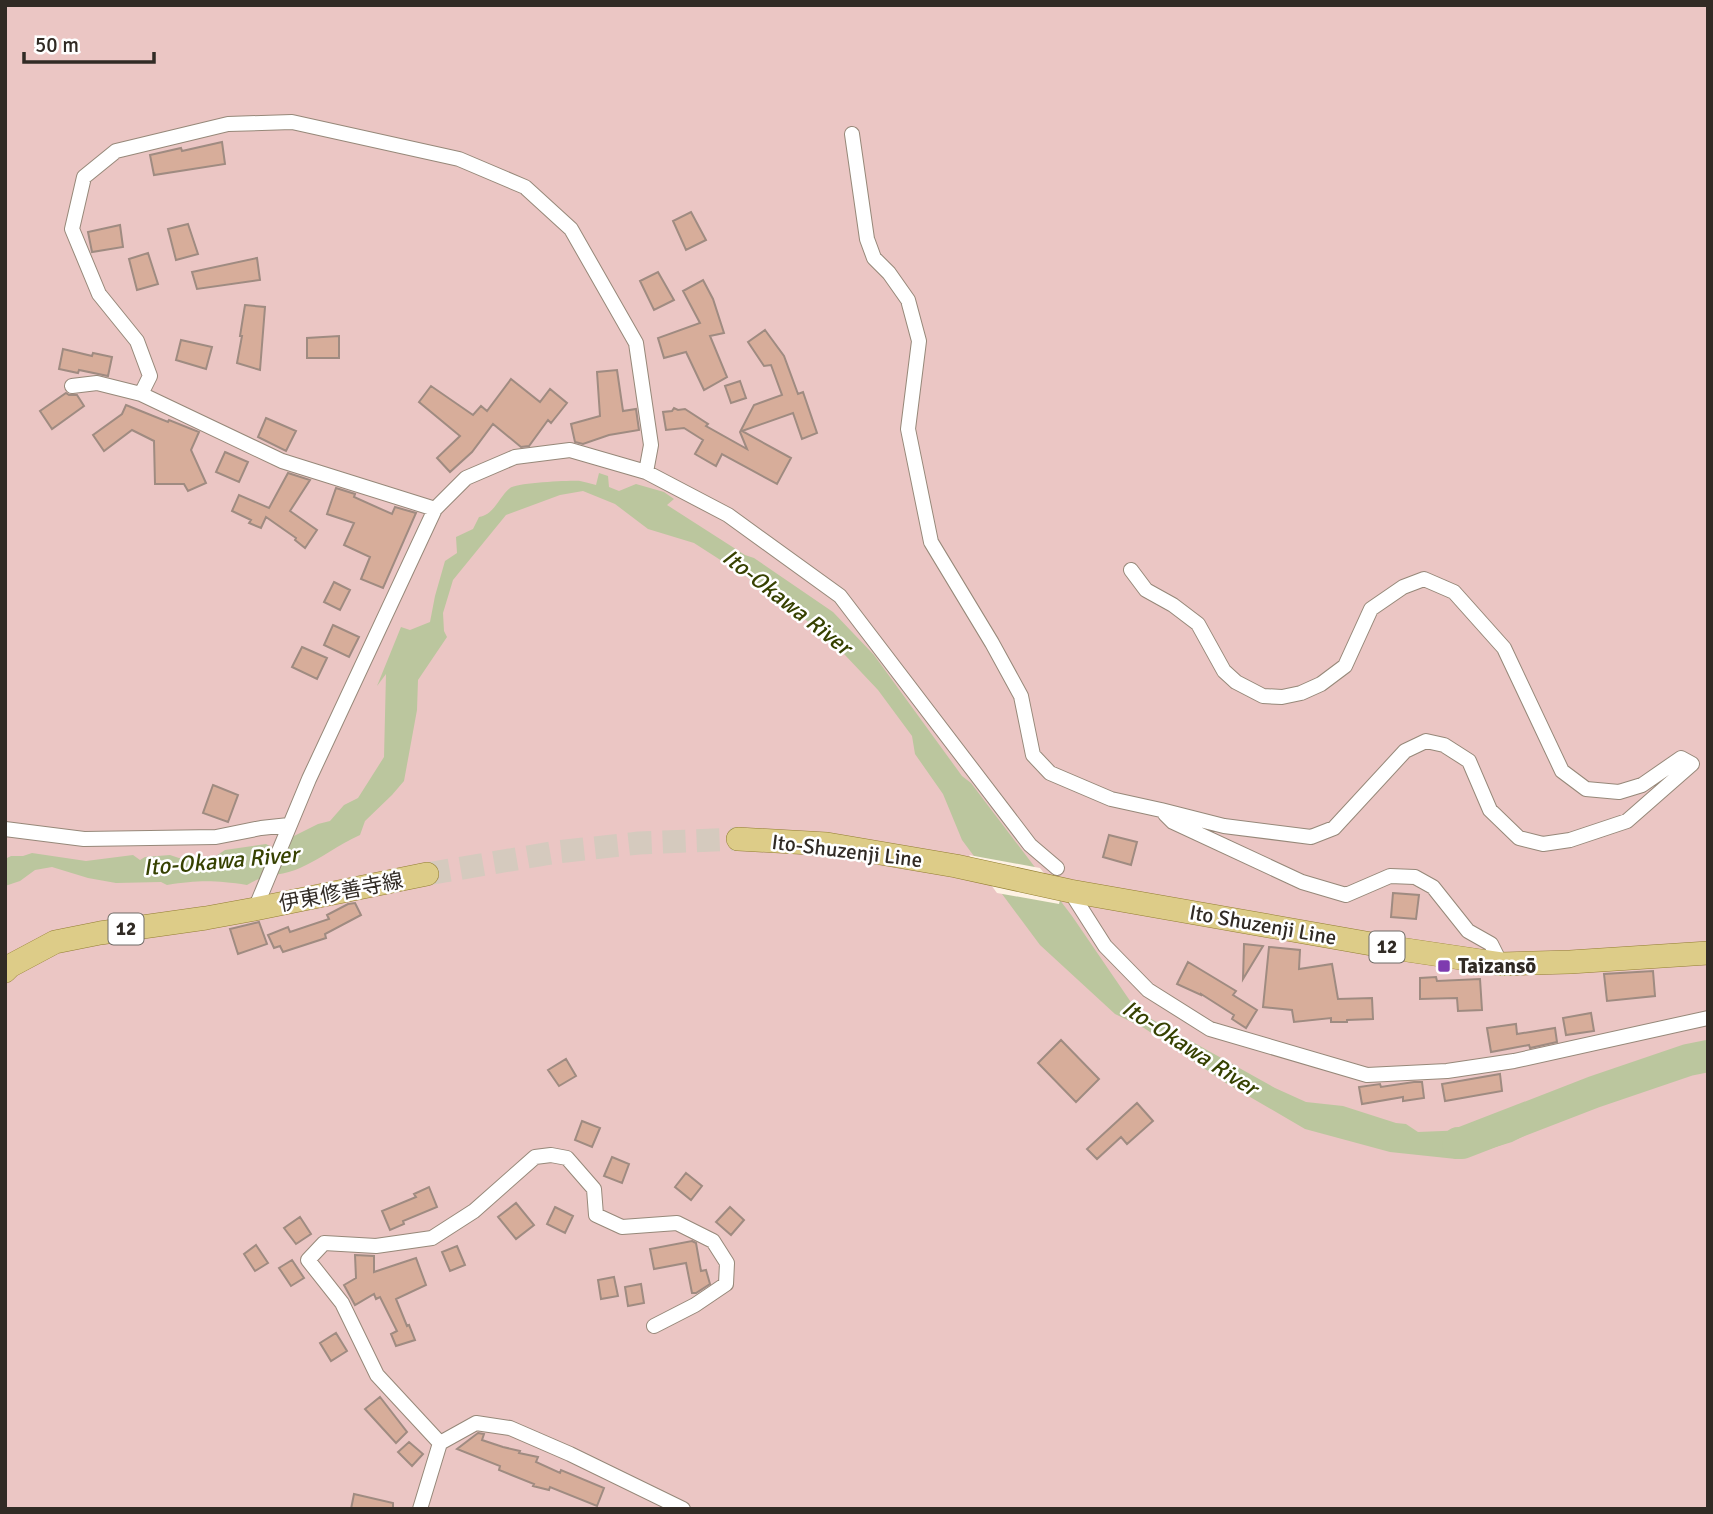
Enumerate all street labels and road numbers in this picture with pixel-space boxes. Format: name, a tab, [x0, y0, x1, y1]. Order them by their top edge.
street label: Ito-Shuzenji Line	[770, 829, 924, 873]
street label: 伊東修善寺線	[277, 867, 405, 917]
street label: Ito Shuzenji Line	[1187, 899, 1339, 951]
road number: 12	[108, 914, 144, 945]
road number: 12	[1370, 931, 1404, 962]

